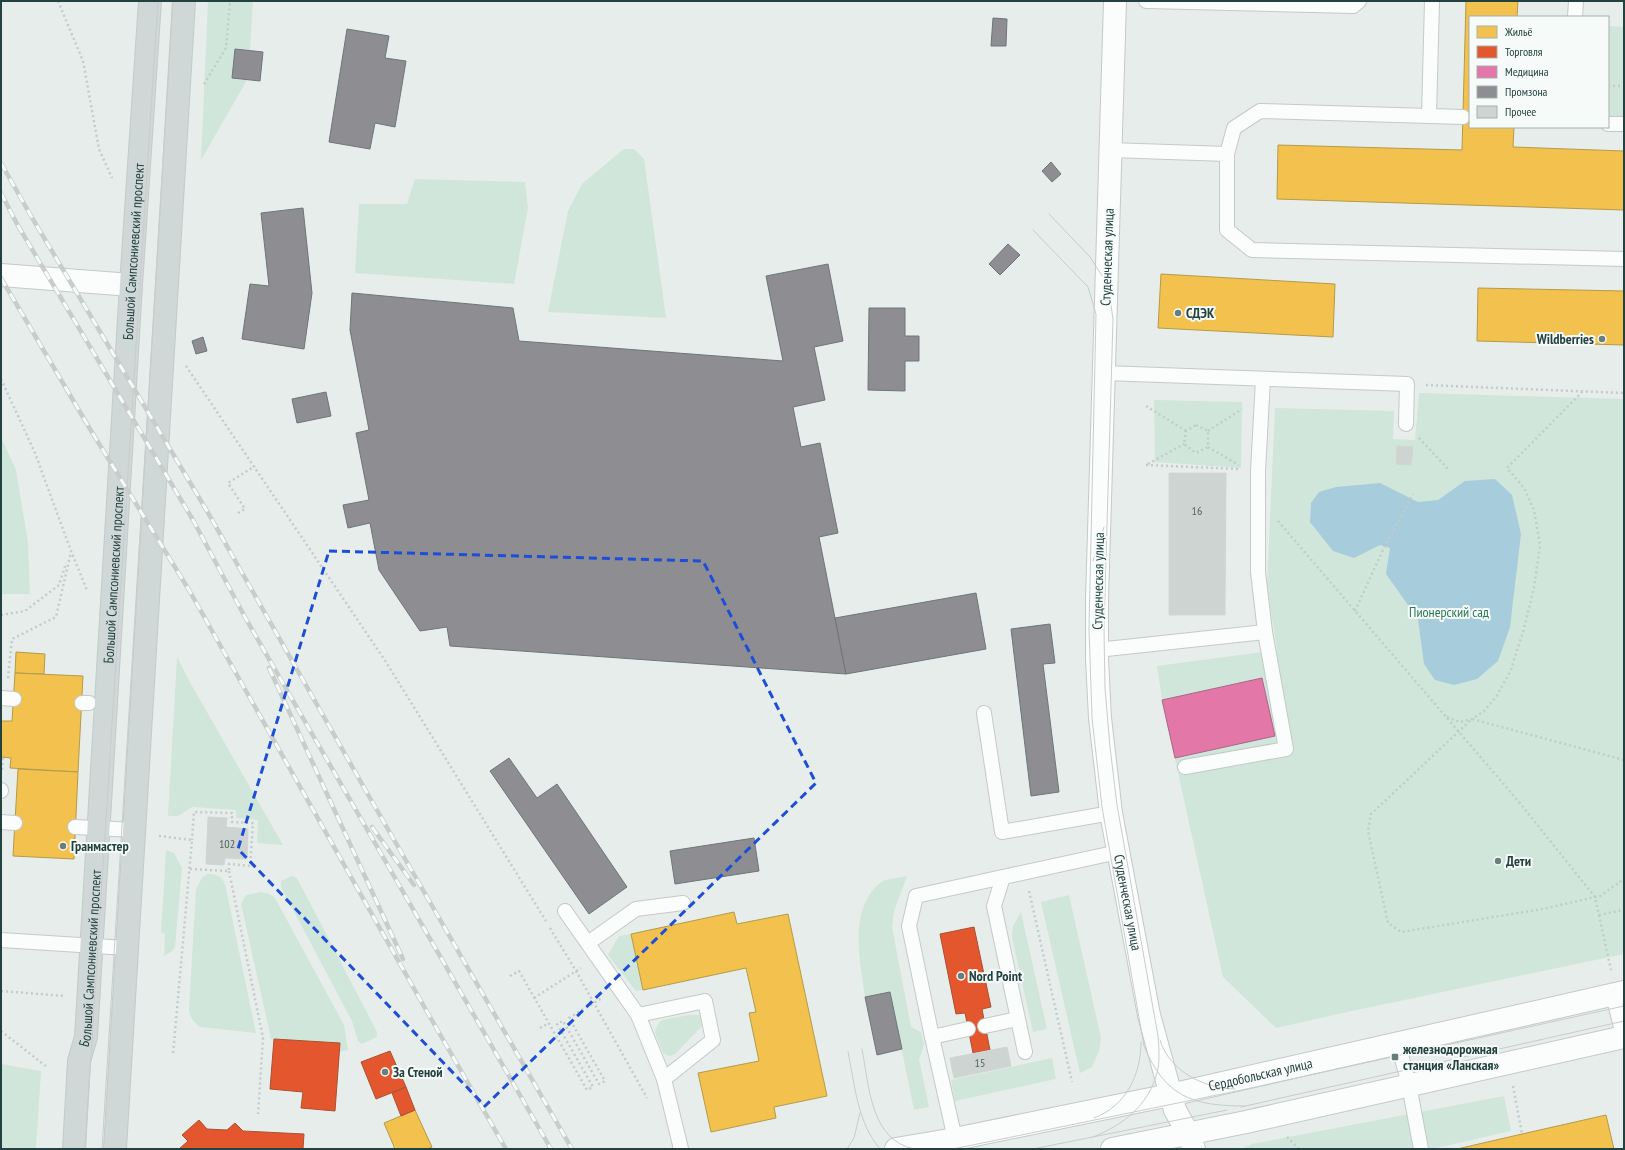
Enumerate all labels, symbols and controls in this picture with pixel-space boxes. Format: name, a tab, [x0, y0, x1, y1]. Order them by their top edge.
legend	[1469, 16, 1609, 128]
text: Жильё	[1504, 24, 1532, 39]
text: Торговля	[1505, 44, 1543, 59]
text: Медицина	[1505, 64, 1549, 79]
text: Промзона	[1505, 84, 1548, 99]
text: Прочее	[1505, 104, 1536, 119]
street label: Большой Сампсониевский проспект	[119, 162, 148, 341]
street label: Студенческая улица	[1096, 208, 1118, 306]
place label: СДЭК	[1186, 304, 1215, 322]
marker: СДЭК	[1173, 308, 1183, 318]
place label: Wildberries	[1536, 330, 1594, 348]
marker: Wildberries	[1597, 334, 1607, 344]
street label: Большой Сампсониевский проспект	[99, 485, 128, 664]
house number: 16	[1192, 503, 1202, 518]
street label: Студенческая улица	[1088, 532, 1108, 630]
park label: Пионерский сад	[1409, 603, 1489, 621]
house number: 102	[219, 836, 235, 851]
place label: Гранмастер	[71, 837, 129, 855]
marker: Гранмастер	[58, 841, 68, 851]
place label: Дети	[1506, 852, 1531, 870]
street label: Студенческая улица	[1110, 853, 1146, 952]
marker: Дети	[1493, 856, 1503, 866]
street label: Большой Сампсониевский проспект	[75, 869, 105, 1049]
place label: Nord Point	[969, 967, 1022, 985]
marker: Nord Point	[956, 971, 966, 981]
place label: железнодорожная станция «Ланская»	[1402, 1040, 1499, 1074]
marker: железнодорожная станция «Ланская»	[1390, 1052, 1400, 1062]
street label: Сердобольская улица	[1207, 1054, 1314, 1095]
house number: 15	[975, 1055, 985, 1070]
place label: За Стеной	[393, 1063, 443, 1081]
marker: За Стеной	[380, 1067, 390, 1077]

